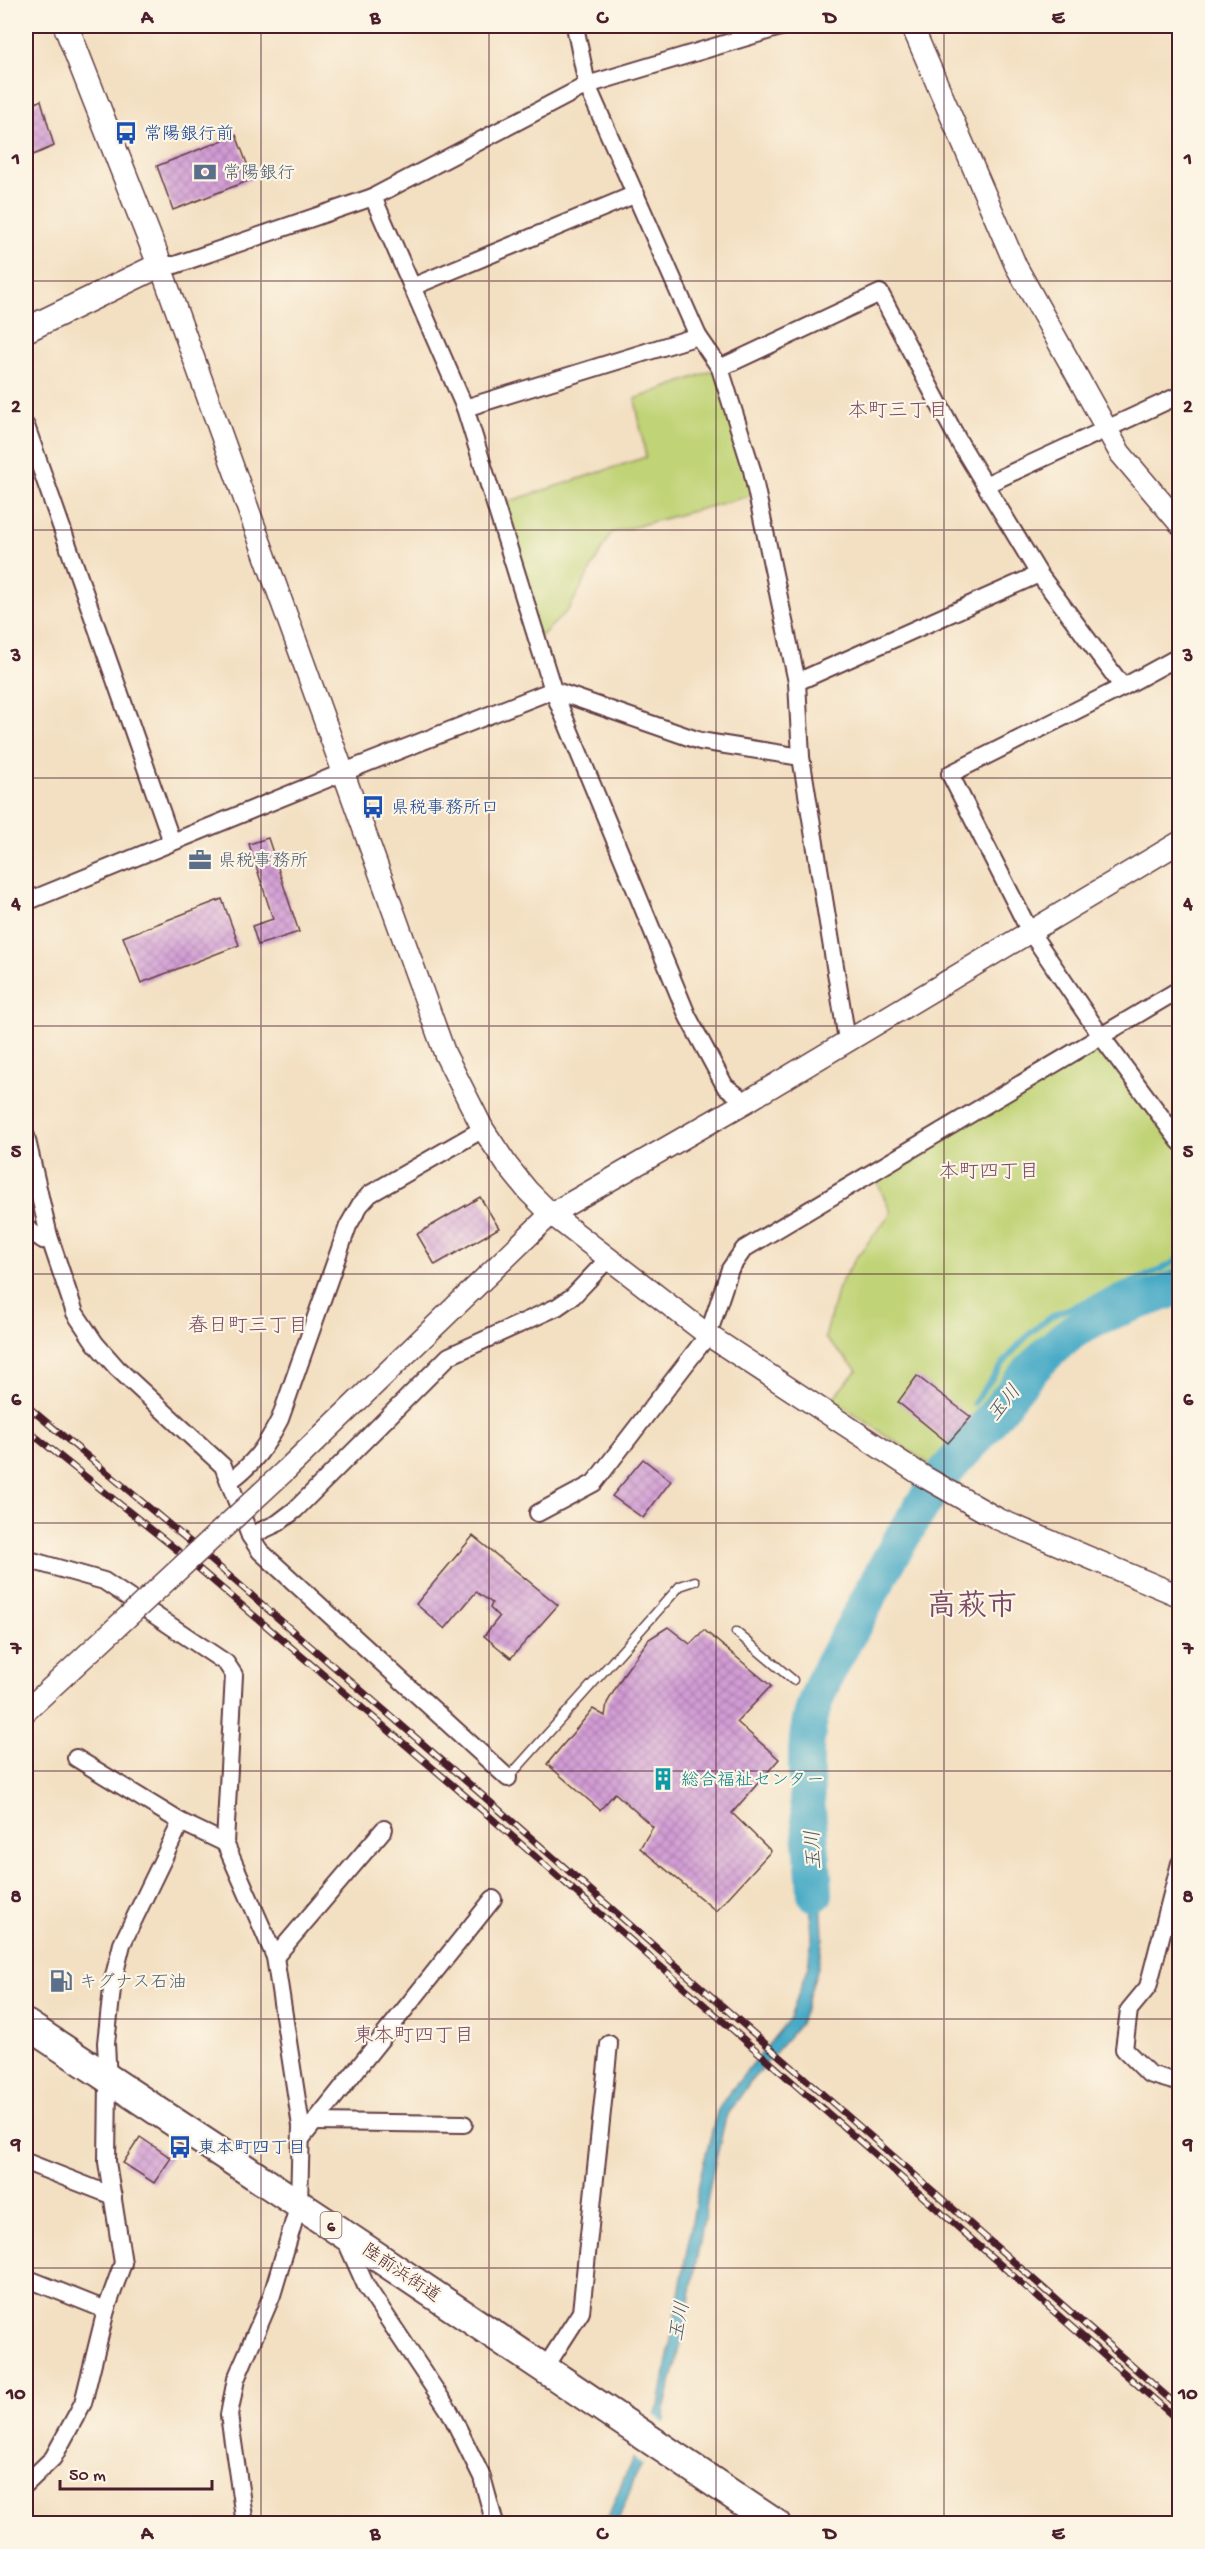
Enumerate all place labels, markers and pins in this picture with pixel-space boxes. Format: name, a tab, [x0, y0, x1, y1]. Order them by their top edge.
bus stop icon: 常陽銀行前	[113, 120, 139, 146]
place label: 常陽銀行前	[144, 124, 234, 146]
bank icon: 常陽銀行	[192, 159, 218, 185]
place label: 常陽銀行	[223, 163, 295, 185]
bus stop icon: 県税事務所口	[360, 794, 386, 820]
place label: 県税事務所口	[391, 798, 499, 820]
office icon: 県税事務所	[187, 847, 213, 873]
place label: 県税事務所	[218, 851, 308, 873]
building icon: 総合福祉センター	[650, 1766, 676, 1792]
place label: 総合福祉センター	[681, 1770, 824, 1792]
fuel station icon: キグナス石油	[48, 1968, 74, 1994]
place label: キグナス石油	[79, 1972, 186, 1994]
bus stop icon: 東本町四丁目	[167, 2134, 193, 2160]
place label: 東本町四丁目	[198, 2138, 306, 2160]

